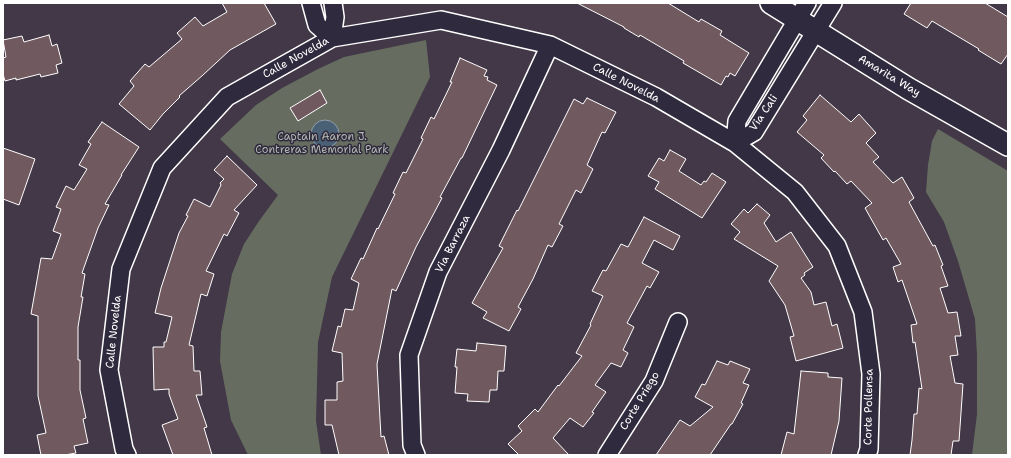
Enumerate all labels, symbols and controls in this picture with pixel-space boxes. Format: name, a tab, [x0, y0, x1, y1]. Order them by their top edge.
street label: Calle Novelda	[261, 34, 331, 82]
street label: Amarita Way	[856, 52, 922, 100]
street label: Calle Novelda	[590, 60, 662, 106]
street label: Via Cali	[747, 92, 781, 134]
park label: Captain Aaron J. Contreras Memorial Park	[255, 130, 389, 156]
street label: Via Barraza	[433, 213, 473, 275]
street label: Calle Novelda	[104, 295, 124, 369]
street label: Corte Priego	[617, 369, 663, 433]
street label: Corte Pollensa	[862, 369, 876, 445]

